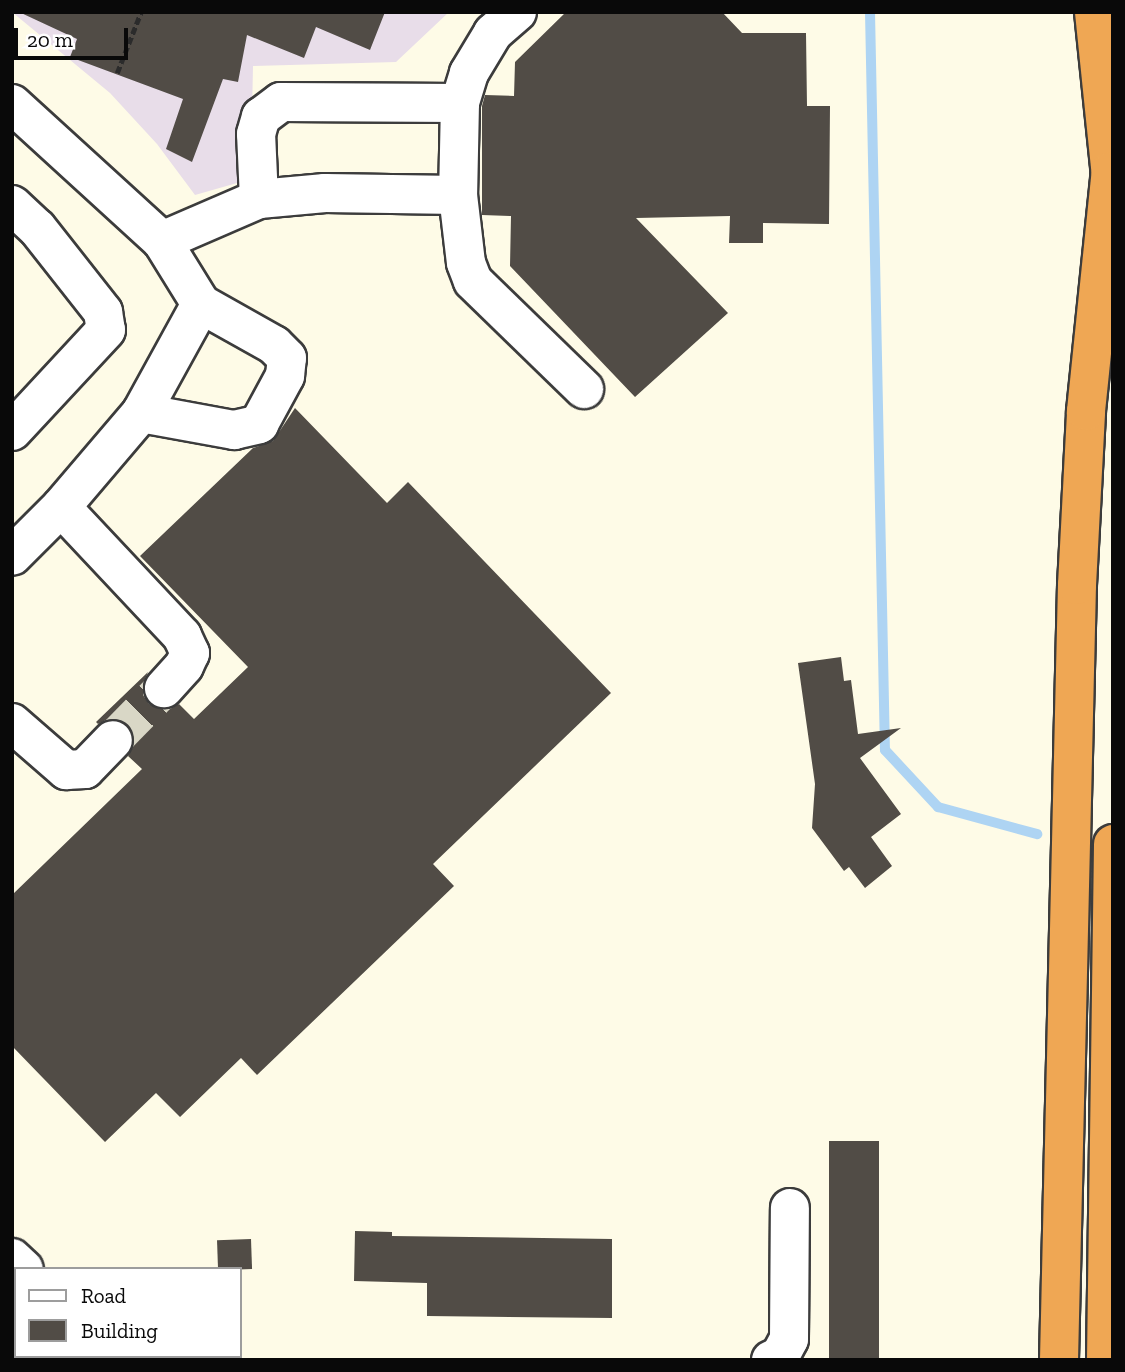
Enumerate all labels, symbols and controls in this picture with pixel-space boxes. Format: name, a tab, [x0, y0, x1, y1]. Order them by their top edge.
scale bar	[18, 14, 131, 58]
text: 20 m	[27, 27, 73, 52]
legend	[14, 1267, 242, 1358]
text: Road	[81, 1283, 126, 1308]
text: Building	[81, 1318, 158, 1343]

